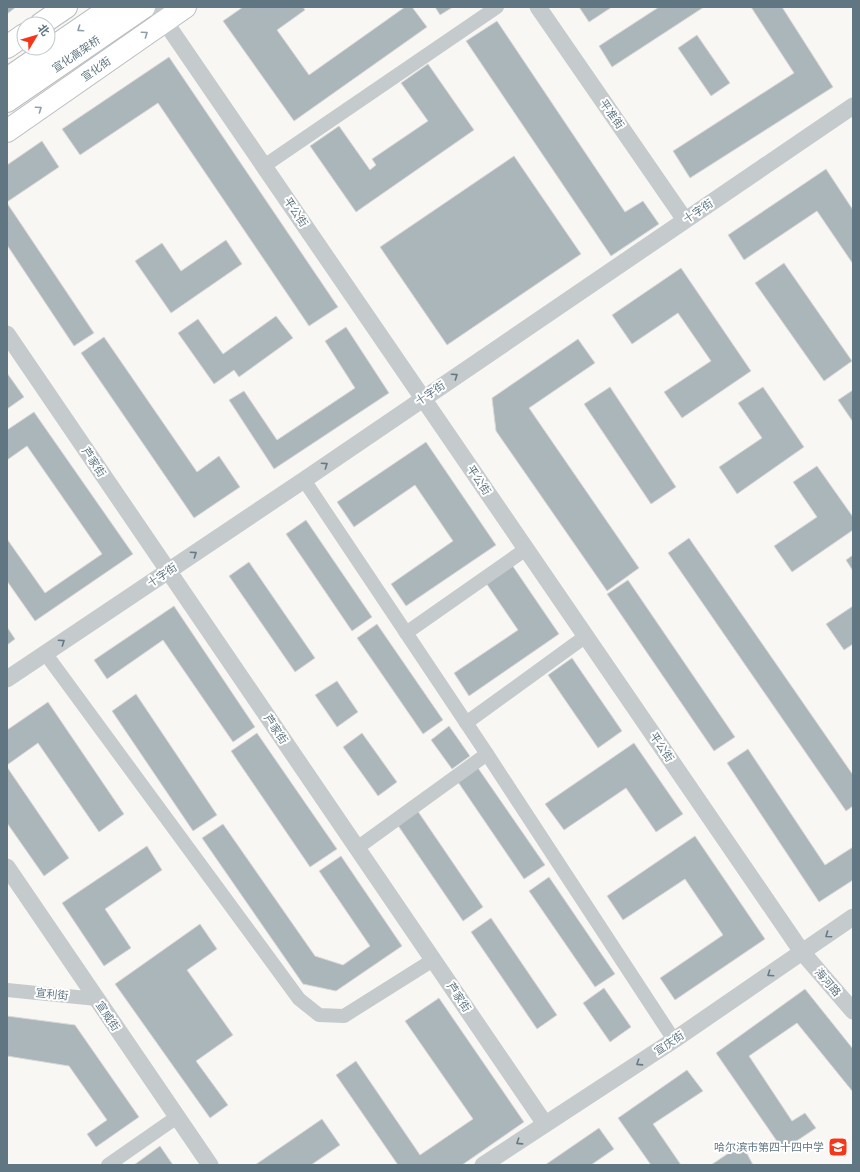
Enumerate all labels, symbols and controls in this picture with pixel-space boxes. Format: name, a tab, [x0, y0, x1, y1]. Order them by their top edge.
north arrow	[16, 16, 56, 56]
text: 北	[34, 21, 54, 39]
one-way arrow	[77, 24, 84, 32]
street label: 宣化高架桥	[49, 32, 103, 76]
one-way arrow	[141, 32, 148, 39]
street label: 宣化街	[78, 53, 114, 85]
street label: 平准街	[596, 96, 628, 132]
one-way arrow	[35, 106, 42, 114]
street label: 平公街	[280, 194, 312, 230]
street label: 十字街	[680, 195, 716, 227]
one-way arrow	[451, 373, 458, 381]
street label: 十字街	[412, 377, 448, 409]
street label: 芦家街	[78, 444, 110, 480]
street label: 平公街	[463, 462, 495, 498]
one-way arrow	[320, 463, 327, 470]
one-way arrow	[189, 552, 196, 559]
street label: 十字街	[144, 559, 180, 591]
one-way arrow	[58, 640, 65, 647]
street label: 芦家街	[260, 711, 292, 747]
street label: 平公街	[646, 729, 678, 765]
one-way arrow	[825, 930, 832, 937]
street label: 海河路	[811, 964, 845, 1000]
one-way arrow	[767, 969, 774, 977]
street label: 芦家街	[443, 979, 475, 1015]
street label: 宣利街	[35, 984, 69, 1004]
street label: 宣威街	[92, 998, 124, 1034]
street label: 宣庆街	[651, 1027, 687, 1059]
one-way arrow	[636, 1058, 643, 1066]
school or university icon: 哈尔滨市第四十四中学	[827, 1136, 849, 1158]
one-way arrow	[516, 1137, 523, 1145]
place label: 哈尔滨市第四十四中学	[714, 1139, 824, 1155]

